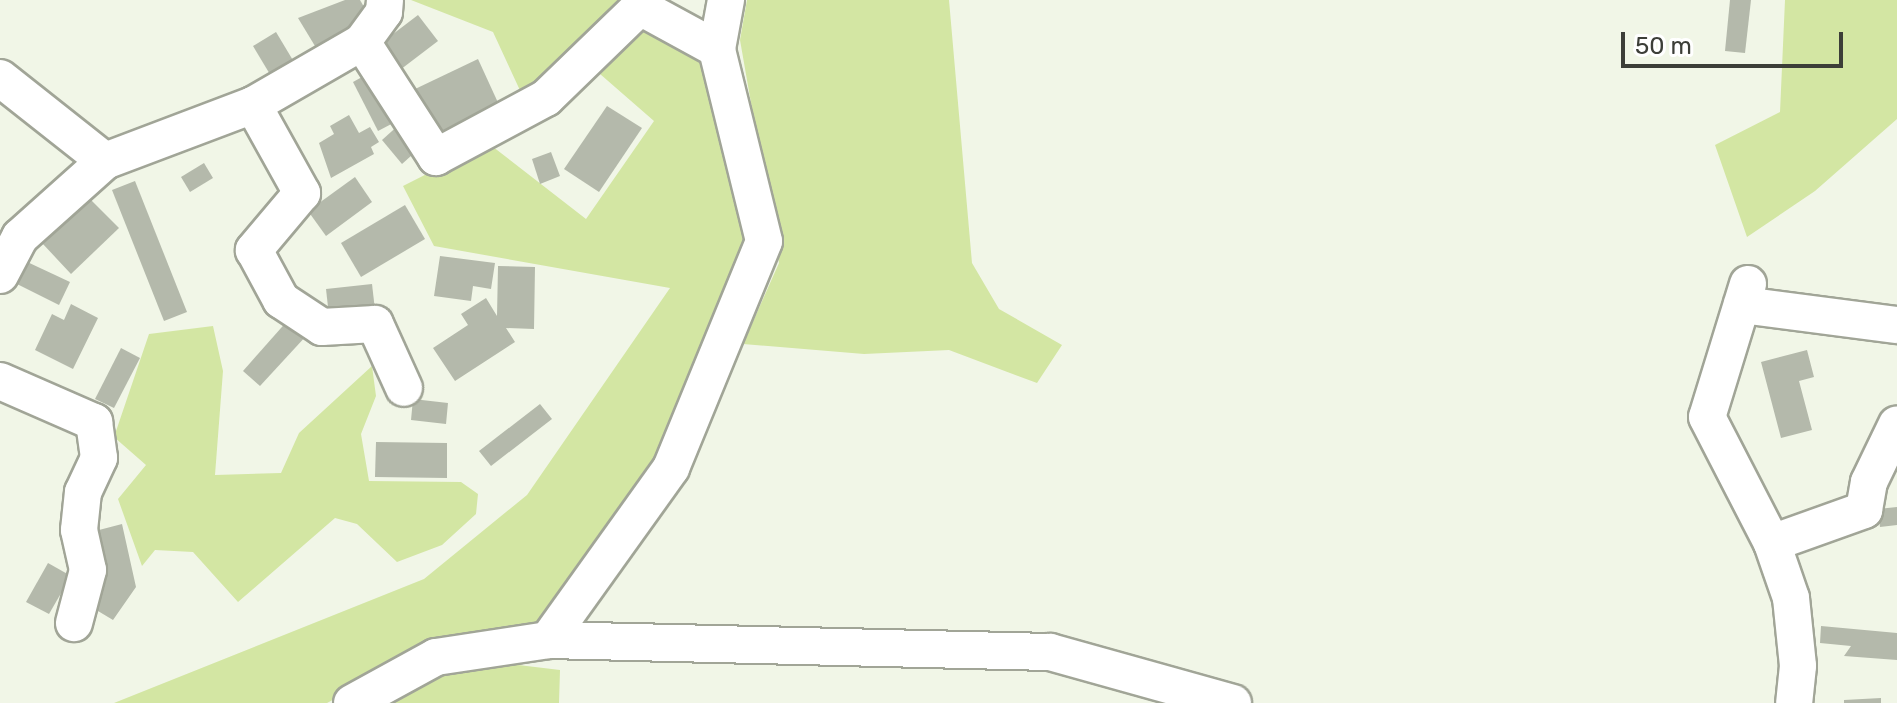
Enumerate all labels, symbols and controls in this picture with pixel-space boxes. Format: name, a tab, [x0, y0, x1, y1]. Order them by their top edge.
scale bar	[1625, 16, 1847, 66]
text: 50 m	[1635, 32, 1692, 60]

